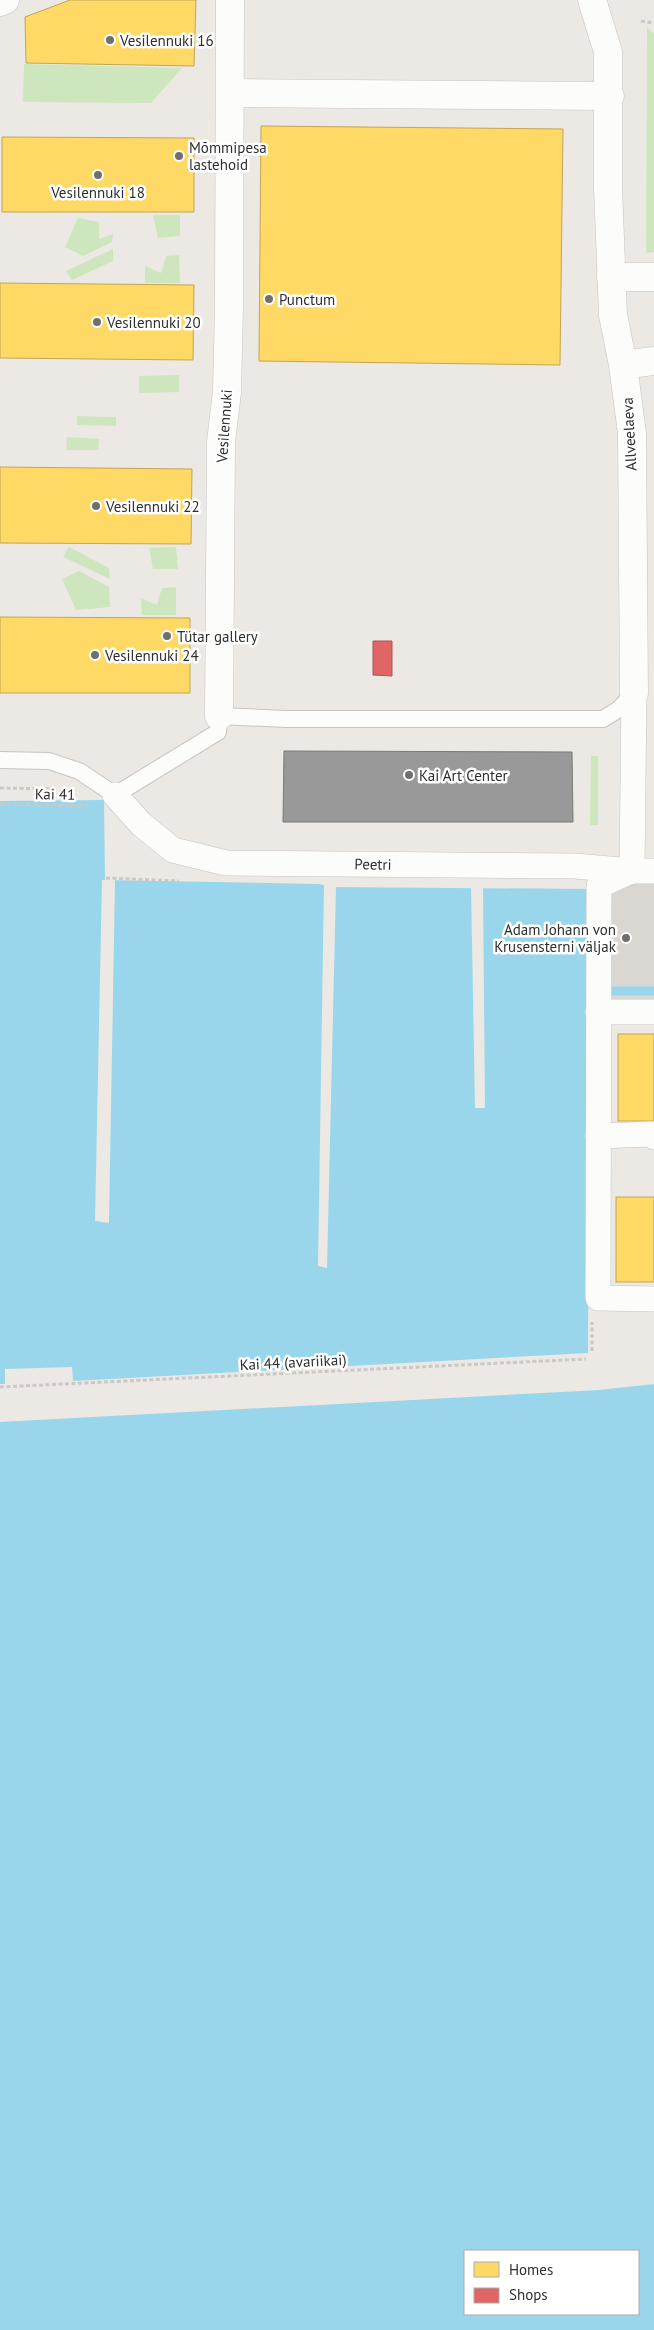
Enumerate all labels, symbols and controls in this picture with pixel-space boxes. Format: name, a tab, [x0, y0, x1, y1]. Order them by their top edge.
place label: Vesilennuki 16	[119, 31, 214, 50]
marker: Vesilennuki 16	[104, 34, 116, 46]
place label: Mõmmipesa lastehoid	[189, 138, 267, 174]
marker: Mõmmipesa lastehoid	[173, 150, 185, 162]
marker: Vesilennuki 18	[92, 169, 104, 181]
place label: Vesilennuki 18	[50, 183, 145, 202]
place label: Punctum	[279, 290, 335, 309]
marker: Punctum	[263, 293, 275, 305]
place label: Vesilennuki 20	[106, 313, 201, 332]
marker: Vesilennuki 20	[91, 316, 103, 328]
street label: Vesilennuki	[212, 389, 236, 464]
street label: Allveelaeva	[618, 397, 640, 471]
place label: Vesilennuki 22	[105, 497, 200, 516]
marker: Vesilennuki 22	[90, 500, 102, 512]
place label: Tütar gallery	[177, 627, 258, 646]
marker: Tütar gallery	[161, 630, 173, 642]
place label: Vesilennuki 24	[104, 646, 199, 665]
marker: Vesilennuki 24	[89, 649, 101, 661]
place label: Kai Art Center	[419, 766, 508, 785]
marker: Kai Art Center	[403, 769, 415, 781]
street label: Kai 41	[35, 784, 75, 804]
street label: Peetri	[354, 854, 392, 874]
place label: Adam Johann von Krusensterni väljak	[494, 920, 617, 956]
marker: Adam Johann von Krusensterni väljak	[620, 932, 632, 944]
street label: Kai 44 (avariikai)	[239, 1350, 347, 1374]
legend	[464, 2250, 639, 2315]
text: Homes	[509, 2260, 553, 2279]
text: Shops	[509, 2285, 548, 2304]

